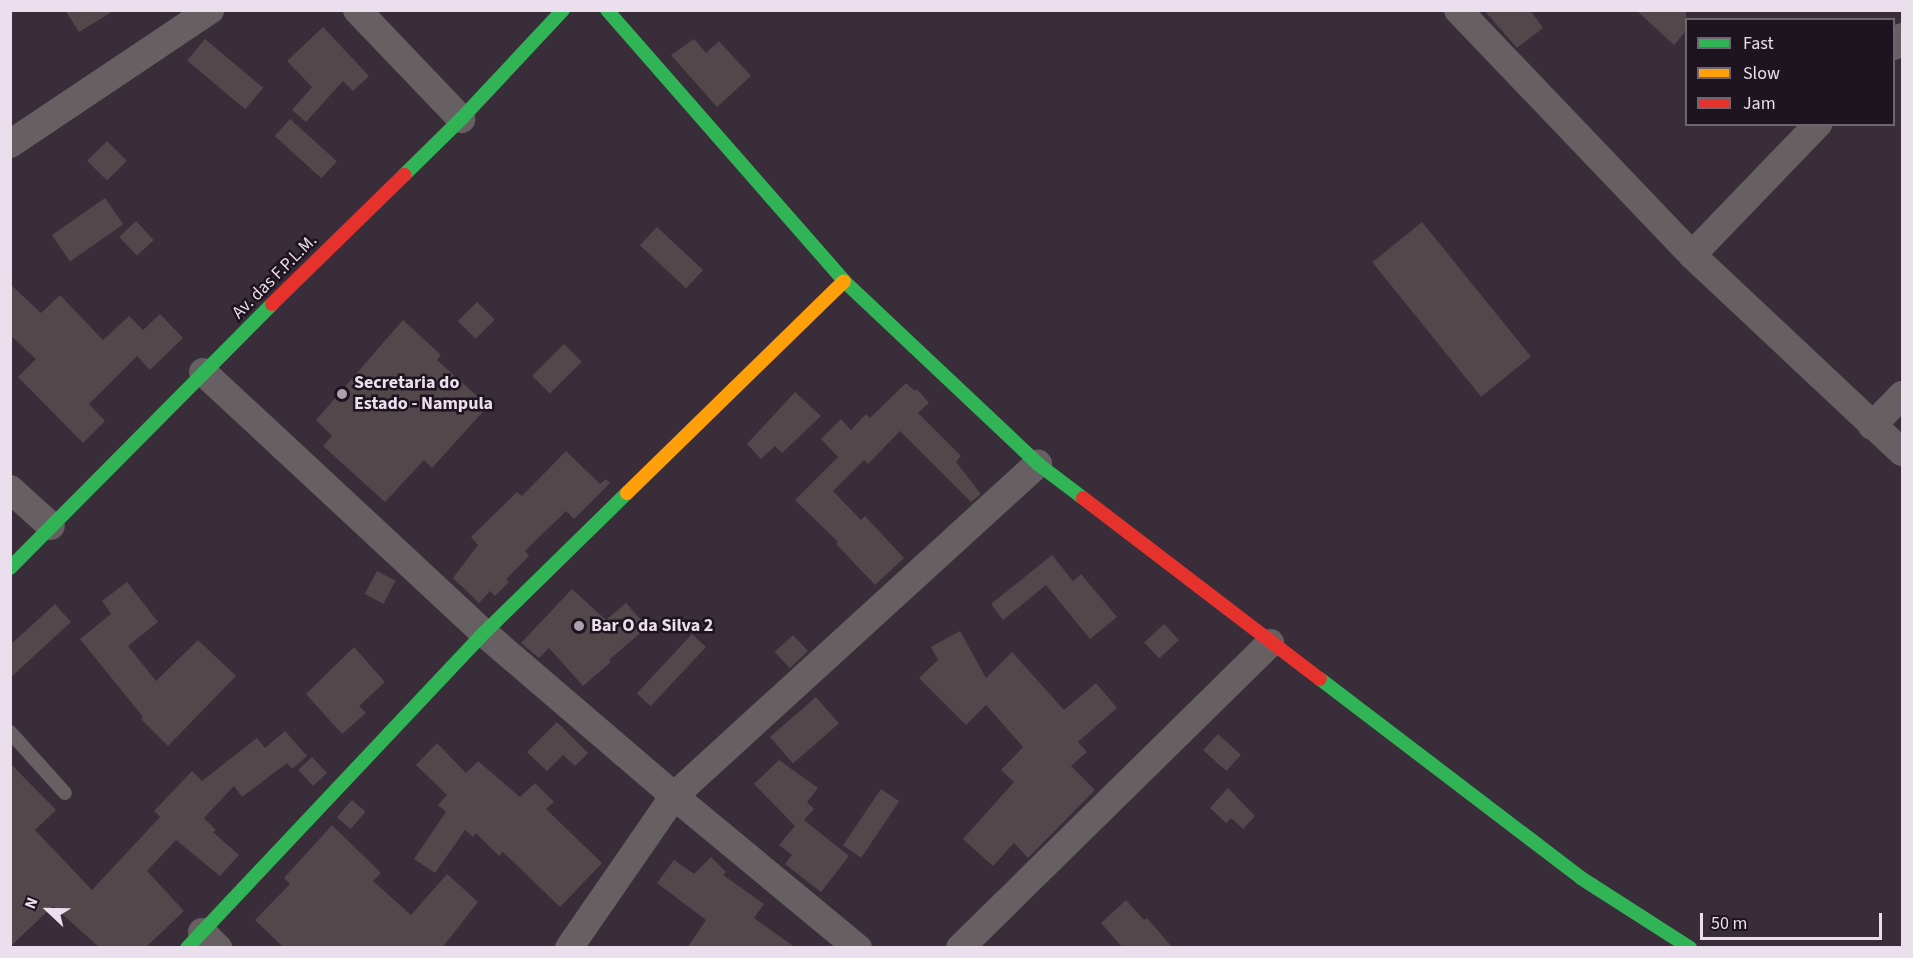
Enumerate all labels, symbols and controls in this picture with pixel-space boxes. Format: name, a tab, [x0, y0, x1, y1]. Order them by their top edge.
legend	[1685, 18, 1895, 126]
text: Fast	[1743, 31, 1774, 56]
text: Slow	[1743, 61, 1780, 86]
text: Jam	[1743, 91, 1776, 116]
street label: Av. das F.P.L.M.	[228, 230, 322, 324]
place label: Secretaria do Estado - Nampula	[354, 373, 493, 416]
marker: Secretaria do Estado - Nampula	[335, 387, 349, 401]
place label: Bar O da Silva 2	[591, 615, 713, 637]
marker: Bar O da Silva 2	[572, 619, 586, 633]
north arrow	[18, 880, 78, 940]
text: N	[19, 894, 43, 912]
scale bar	[1703, 901, 1884, 939]
text: 50 m	[1711, 911, 1747, 936]

